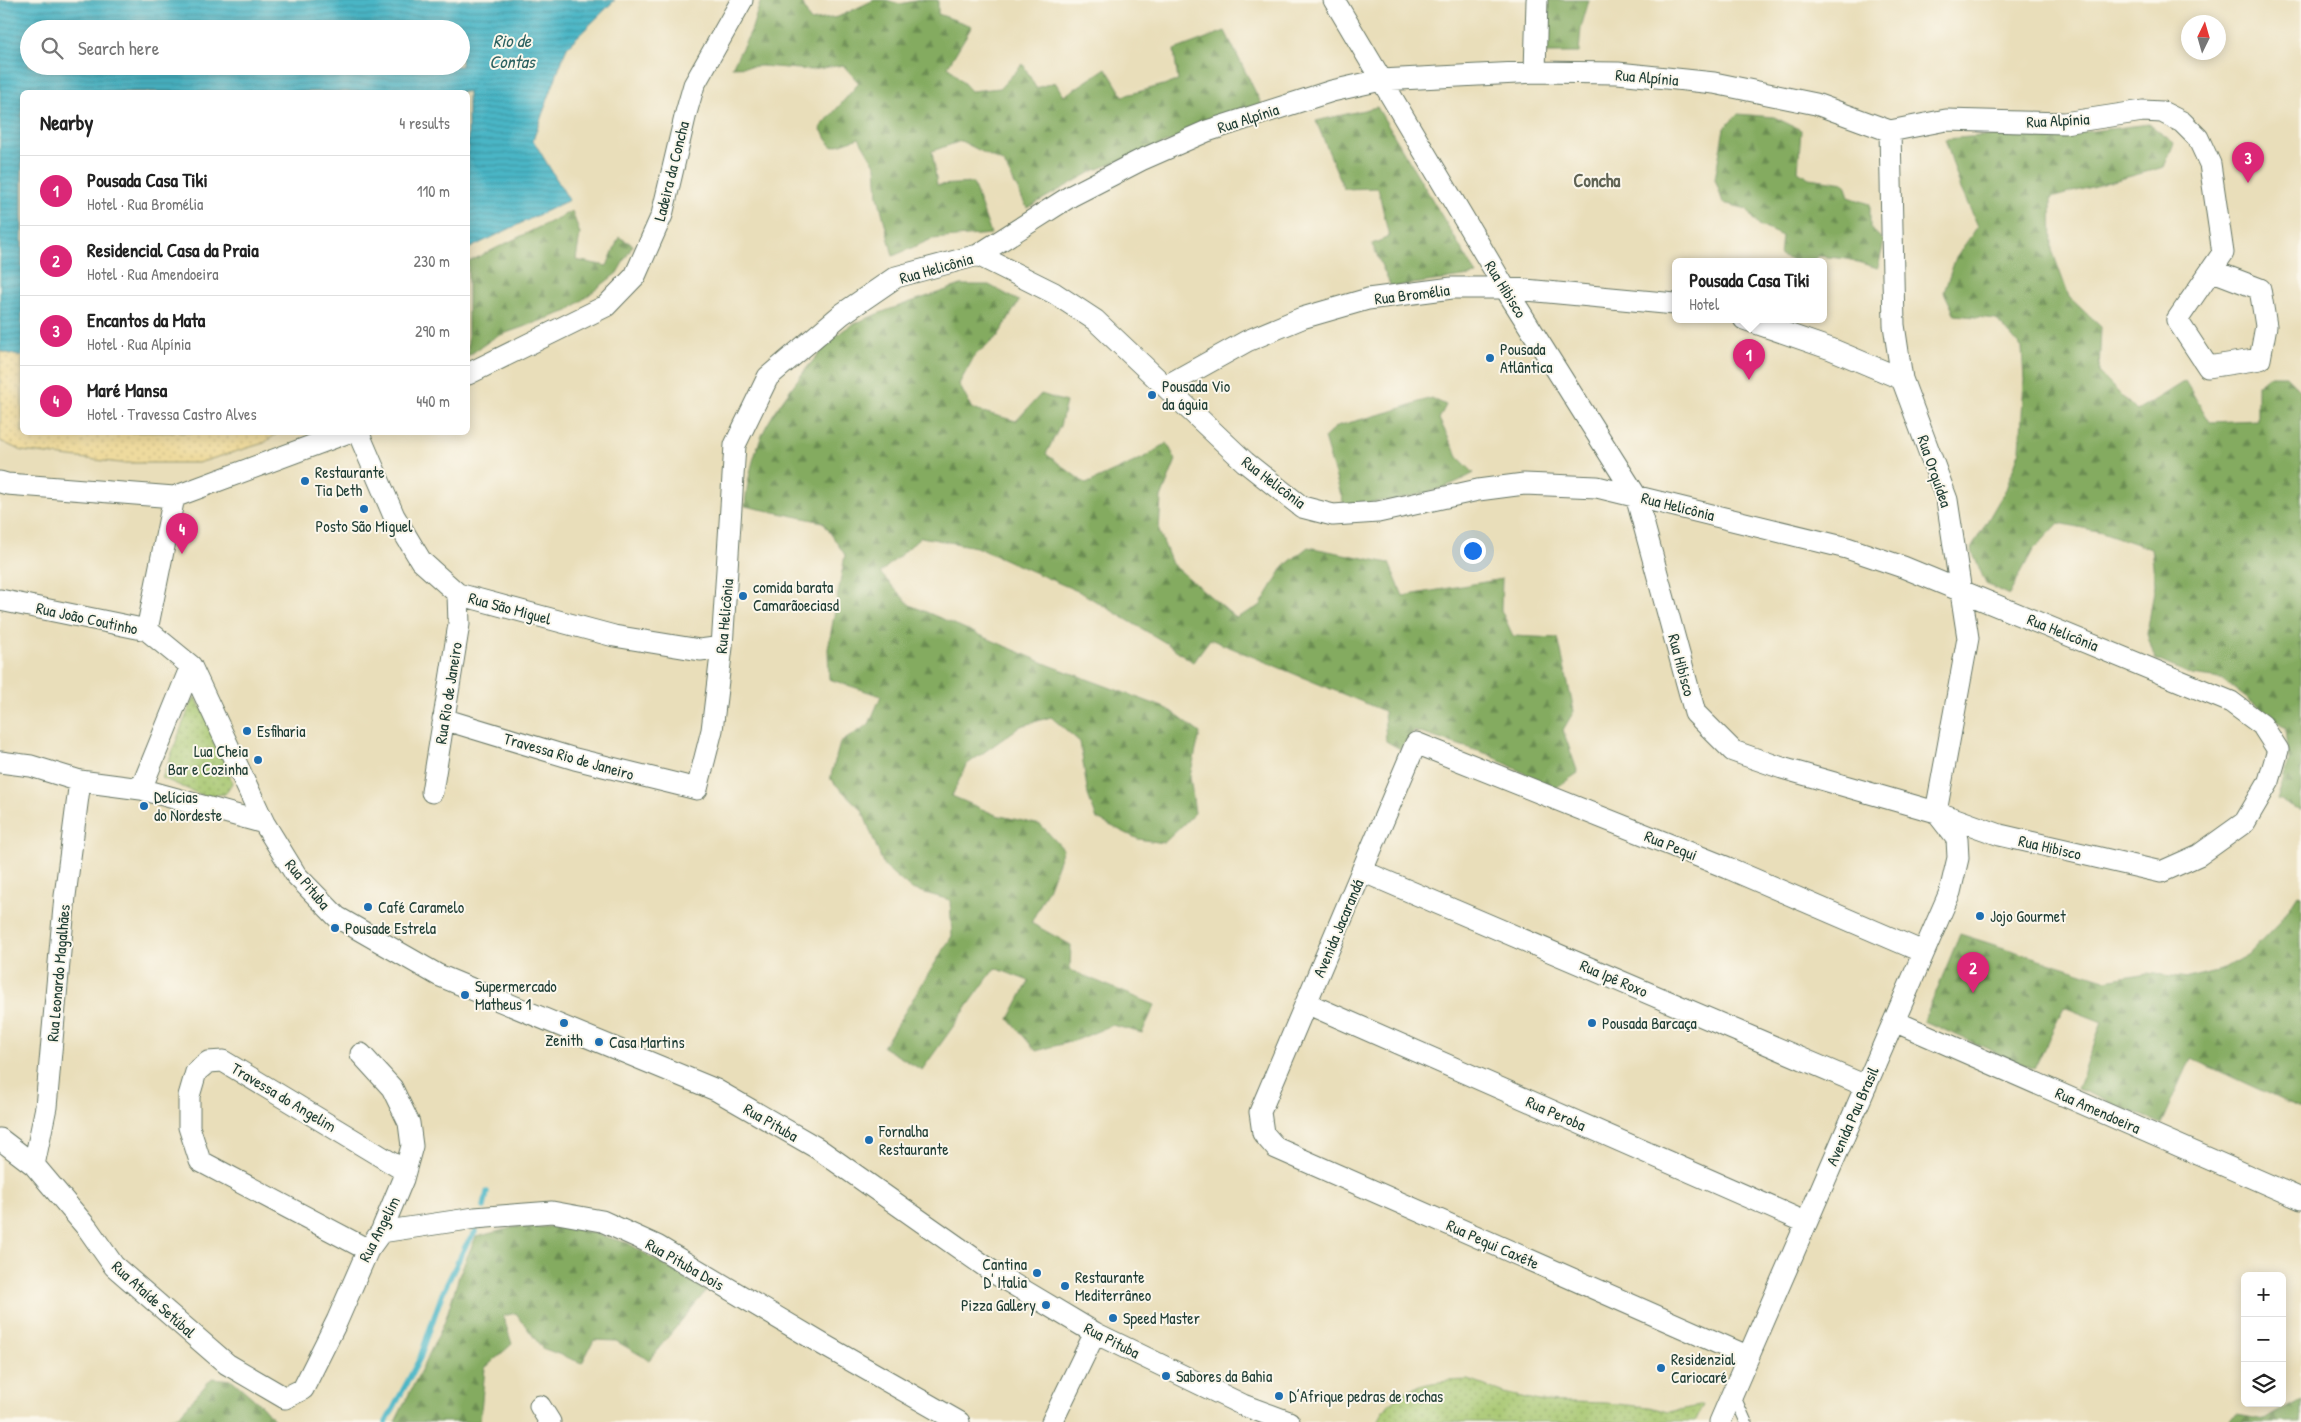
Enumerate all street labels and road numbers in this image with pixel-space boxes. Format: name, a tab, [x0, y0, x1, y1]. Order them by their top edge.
street label: Rua Alpínia	[1615, 63, 1679, 91]
street label: Rua Alpínia	[1215, 98, 1281, 138]
street label: Rua Alpínia	[2026, 107, 2090, 133]
street label: Ladeira da Concha	[648, 119, 694, 223]
street label: Rua Helicônia	[897, 247, 975, 289]
street label: Rua Hibisco	[1480, 256, 1532, 322]
street label: Rua Bromélia	[1373, 278, 1451, 310]
street label: Rua Orquídea	[1912, 432, 1958, 510]
street label: Rua Helicônia	[1237, 451, 1311, 513]
street label: Rua Helicônia	[1639, 486, 1717, 526]
street label: Rua Helicônia	[710, 578, 738, 654]
street label: Rua São Miguel	[466, 586, 554, 630]
street label: Rua João Coutinho	[34, 596, 140, 640]
street label: Rua Helicônia	[2024, 608, 2102, 656]
street label: Rua Hibisco	[1663, 631, 1701, 699]
street label: Rua Rio de Janeiro	[429, 640, 467, 746]
street label: Travessa Rio de Janeiro	[501, 727, 637, 785]
street label: Rua Pequi	[1641, 824, 1701, 866]
street label: Rua Hibisco	[2016, 829, 2084, 865]
street label: Rua Pituba	[280, 854, 336, 914]
street label: Avenida Jacarandá	[1307, 876, 1369, 980]
street label: Rua Leonardo Magalhães	[41, 904, 75, 1042]
street label: Rua Ipê Roxo	[1577, 954, 1652, 1002]
street label: Travessa do Angelim	[228, 1057, 341, 1137]
street label: Avenida Pau Brasil	[1820, 1062, 1884, 1169]
street label: Rua Amendoeira	[2052, 1081, 2144, 1139]
street label: Rua Peroba	[1523, 1090, 1589, 1136]
street label: Rua Pituba	[740, 1098, 802, 1146]
street label: Rua Angelim	[353, 1192, 405, 1266]
street label: Rua Pequi Caxête	[1443, 1214, 1543, 1274]
street label: Rua Pituba Dois	[642, 1233, 728, 1295]
street label: Rua Ataíde Setúbal	[107, 1255, 201, 1343]
street label: Rua Pituba	[1080, 1317, 1144, 1363]

